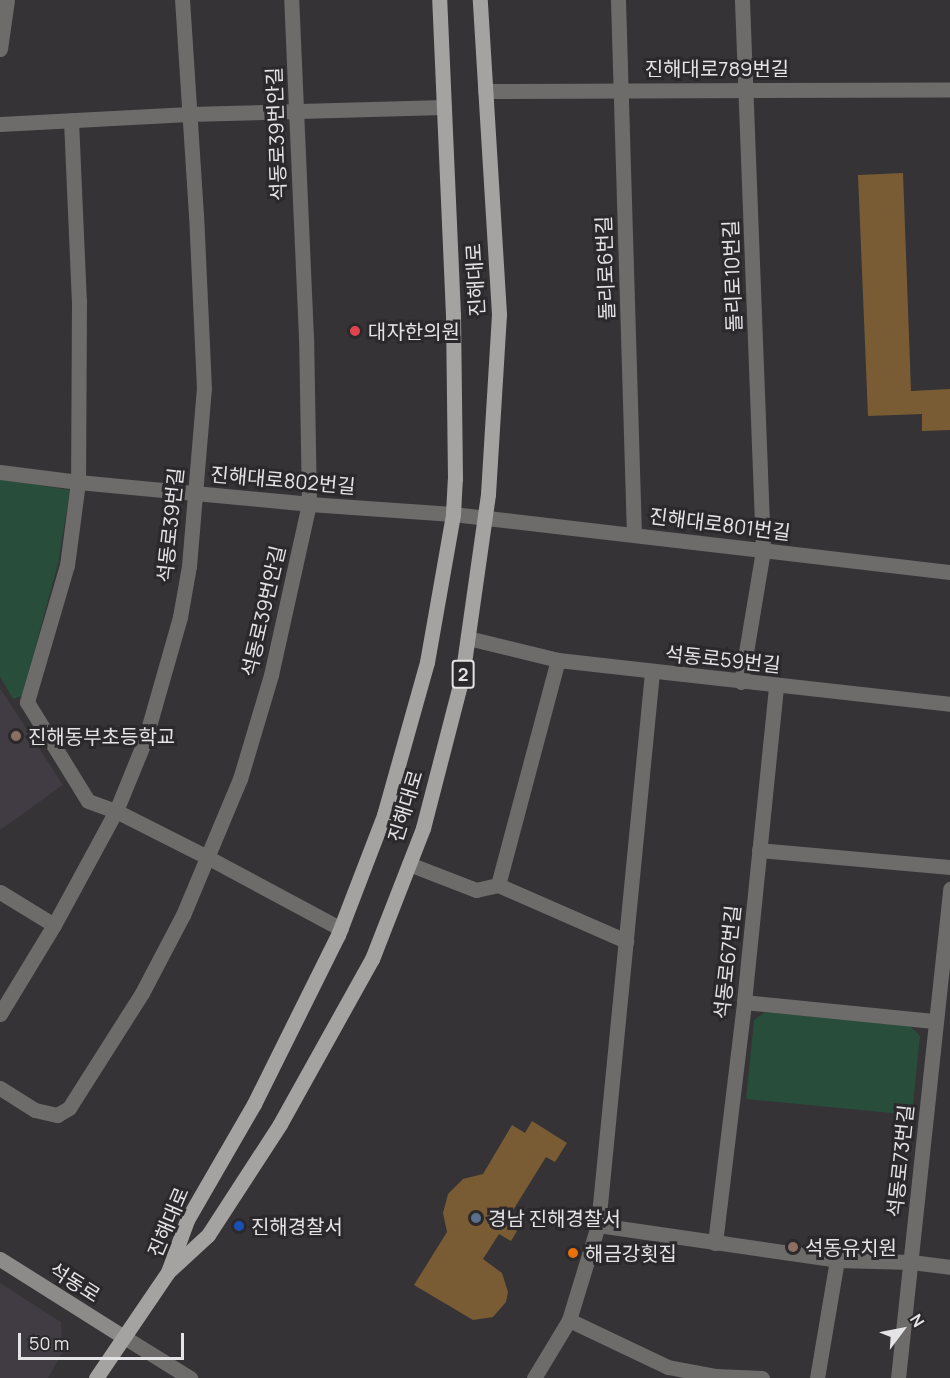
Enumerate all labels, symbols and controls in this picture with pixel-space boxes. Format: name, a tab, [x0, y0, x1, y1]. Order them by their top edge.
street label: 진해대로789번길	[645, 56, 789, 80]
street label: 석동로39번안길	[262, 67, 290, 201]
street label: 돌리로6번길	[591, 215, 619, 321]
street label: 돌리로10번길	[718, 220, 746, 332]
street label: 진해대로	[461, 243, 489, 317]
place label: 대자한의원	[368, 319, 460, 343]
marker: 대자한의원	[346, 322, 364, 340]
street label: 진해대로802번길	[209, 462, 357, 498]
street label: 석동로39번길	[152, 466, 188, 584]
street label: 진해대로801번길	[648, 503, 792, 545]
street label: 석동로39번안길	[236, 543, 290, 679]
street label: 석동로59번길	[664, 641, 782, 677]
road number: 2	[451, 659, 475, 689]
place label: 진해동부초등학교	[28, 724, 175, 748]
marker: 진해동부초등학교	[9, 729, 23, 743]
street label: 진해대로	[383, 767, 427, 845]
street label: 석동로67번길	[709, 904, 745, 1020]
street label: 석동로73번길	[882, 1104, 918, 1218]
street label: 진해대로	[143, 1183, 193, 1261]
place label: 경남 진해경찰서	[488, 1206, 621, 1230]
marker: 경남 진해경찰서	[469, 1211, 483, 1225]
place label: 진해경찰서	[251, 1214, 343, 1238]
marker: 진해경찰서	[232, 1219, 246, 1233]
place label: 석동유치원	[805, 1235, 897, 1259]
marker: 석동유치원	[786, 1240, 800, 1254]
place label: 해금강횟집	[585, 1241, 677, 1265]
marker: 해금강횟집	[566, 1246, 580, 1260]
street label: 석동로	[45, 1257, 105, 1307]
north arrow	[872, 1300, 932, 1360]
text: N	[905, 1310, 930, 1331]
scale bar	[21, 1321, 188, 1359]
text: 50 m	[29, 1331, 69, 1355]

